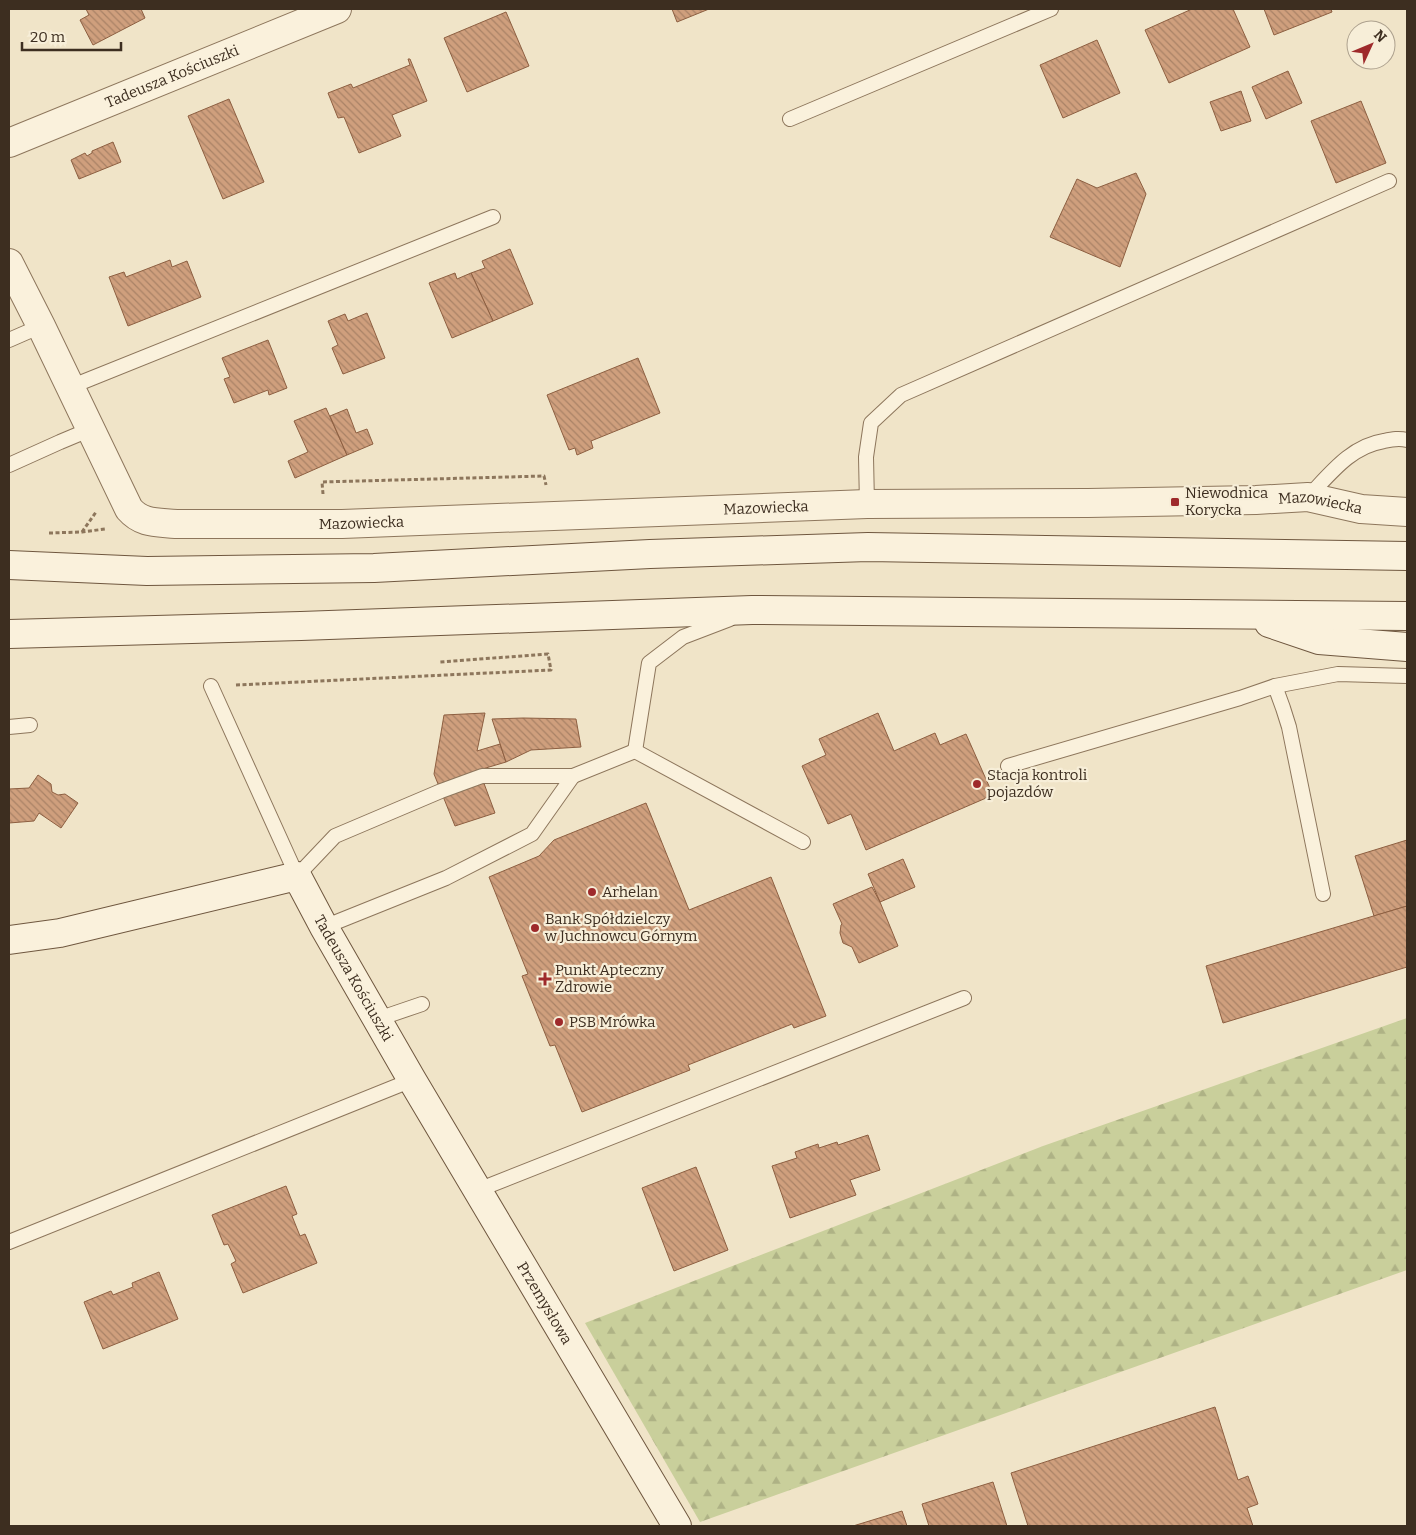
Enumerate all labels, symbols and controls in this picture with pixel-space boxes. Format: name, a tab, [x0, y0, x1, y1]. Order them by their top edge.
scale bar	[22, 20, 121, 52]
north arrow	[1346, 20, 1396, 70]
text: N	[1370, 27, 1390, 46]
text: 20 m	[30, 28, 66, 46]
street label: Tadeusza Kościuszki	[103, 41, 242, 112]
place label: Niewodnica Korycka	[1185, 484, 1268, 519]
street label: Mazowiecka	[1278, 488, 1364, 518]
marker: Niewodnica Korycka	[1169, 496, 1181, 508]
street label: Mazowiecka	[723, 497, 809, 518]
street label: Mazowiecka	[319, 513, 404, 533]
place label: Stacja kontroli pojazdów	[987, 766, 1088, 801]
marker: Stacja kontroli pojazdów	[971, 778, 983, 790]
place label: Arhelan	[602, 883, 659, 901]
marker: Arhelan	[586, 886, 598, 898]
place label: Bank Spółdzielczy w Juchnowcu Górnym	[544, 910, 698, 945]
street label: Tadeusza Kościuszki	[310, 912, 397, 1045]
marker: Bank Spółdzielczy w Juchnowcu Górnym	[529, 922, 541, 934]
place label: Punkt Apteczny Zdrowie	[555, 961, 664, 996]
marker: Punkt Apteczny Zdrowie	[539, 973, 551, 985]
place label: PSB Mrówka	[569, 1013, 655, 1031]
marker: PSB Mrówka	[553, 1016, 565, 1028]
street label: Przemysłowa	[513, 1259, 576, 1348]

